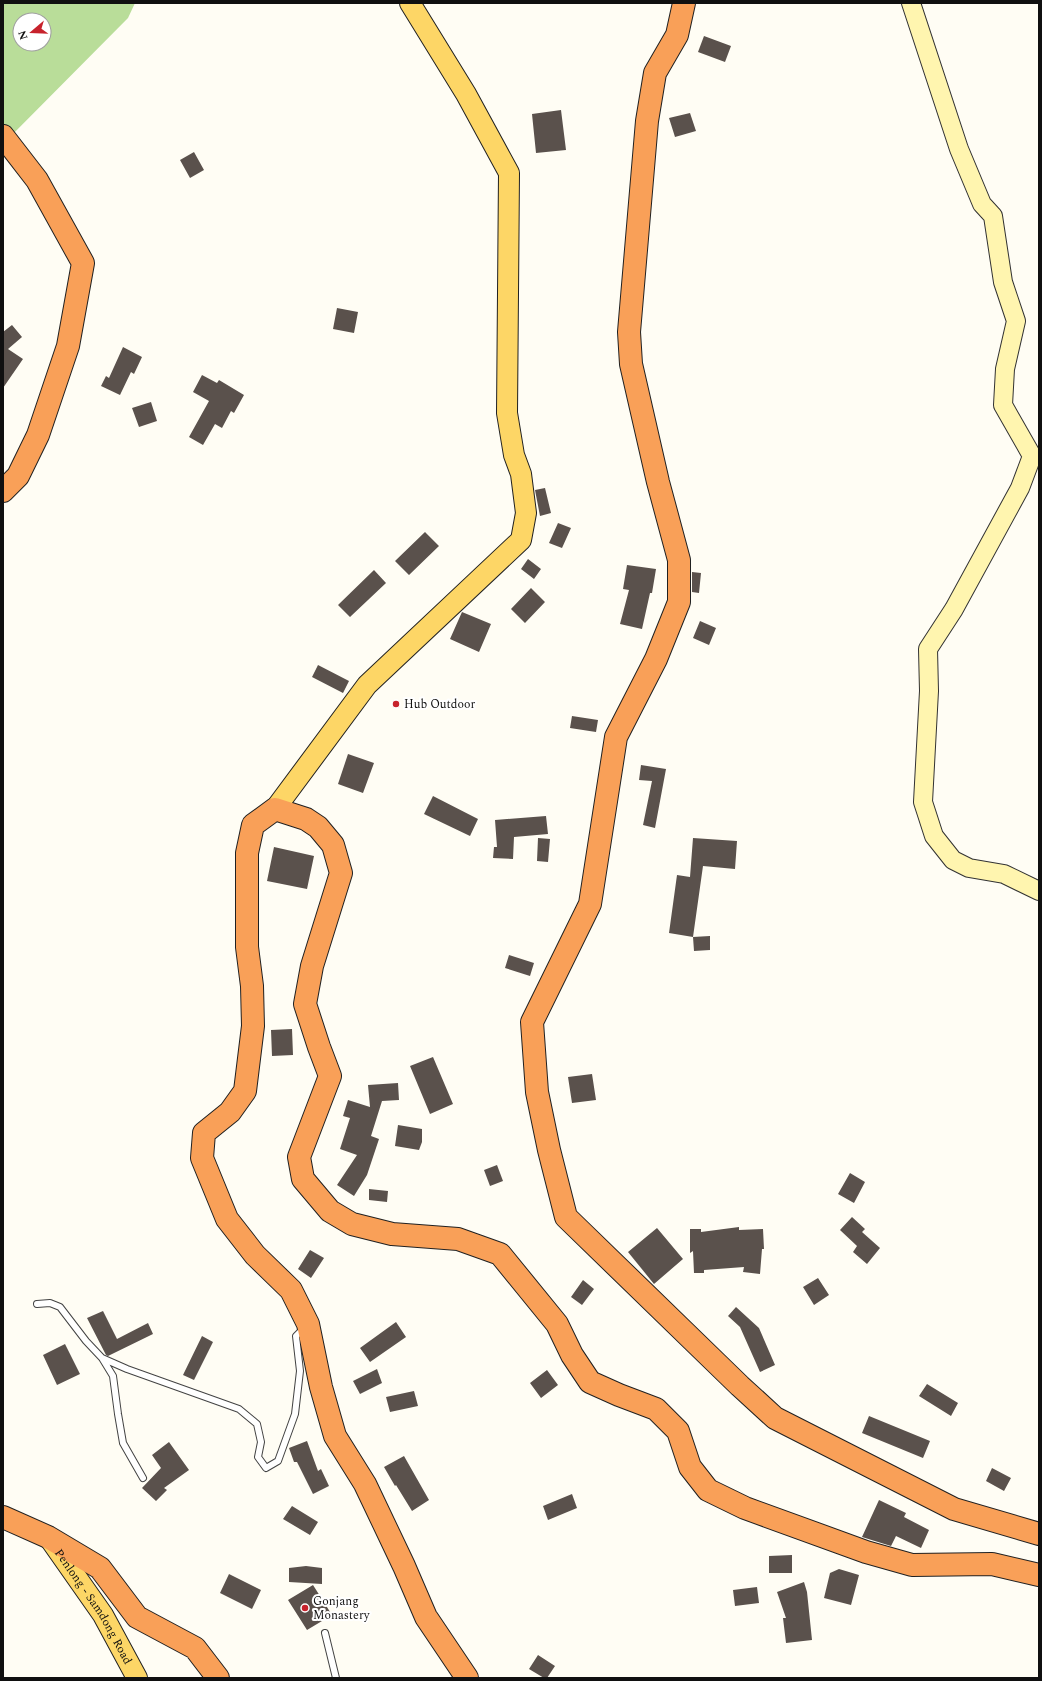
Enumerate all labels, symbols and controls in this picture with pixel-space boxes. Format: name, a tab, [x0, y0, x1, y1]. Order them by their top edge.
north arrow	[12, 12, 52, 52]
text: N	[14, 28, 33, 42]
place label: Hub Outdoor	[404, 695, 476, 714]
marker: Hub Outdoor	[391, 699, 401, 709]
street label: Penlong - Samdong Road	[49, 1545, 137, 1668]
place label: Gonjang Monastery	[313, 1592, 371, 1625]
marker: Gonjang Monastery	[300, 1603, 310, 1613]

